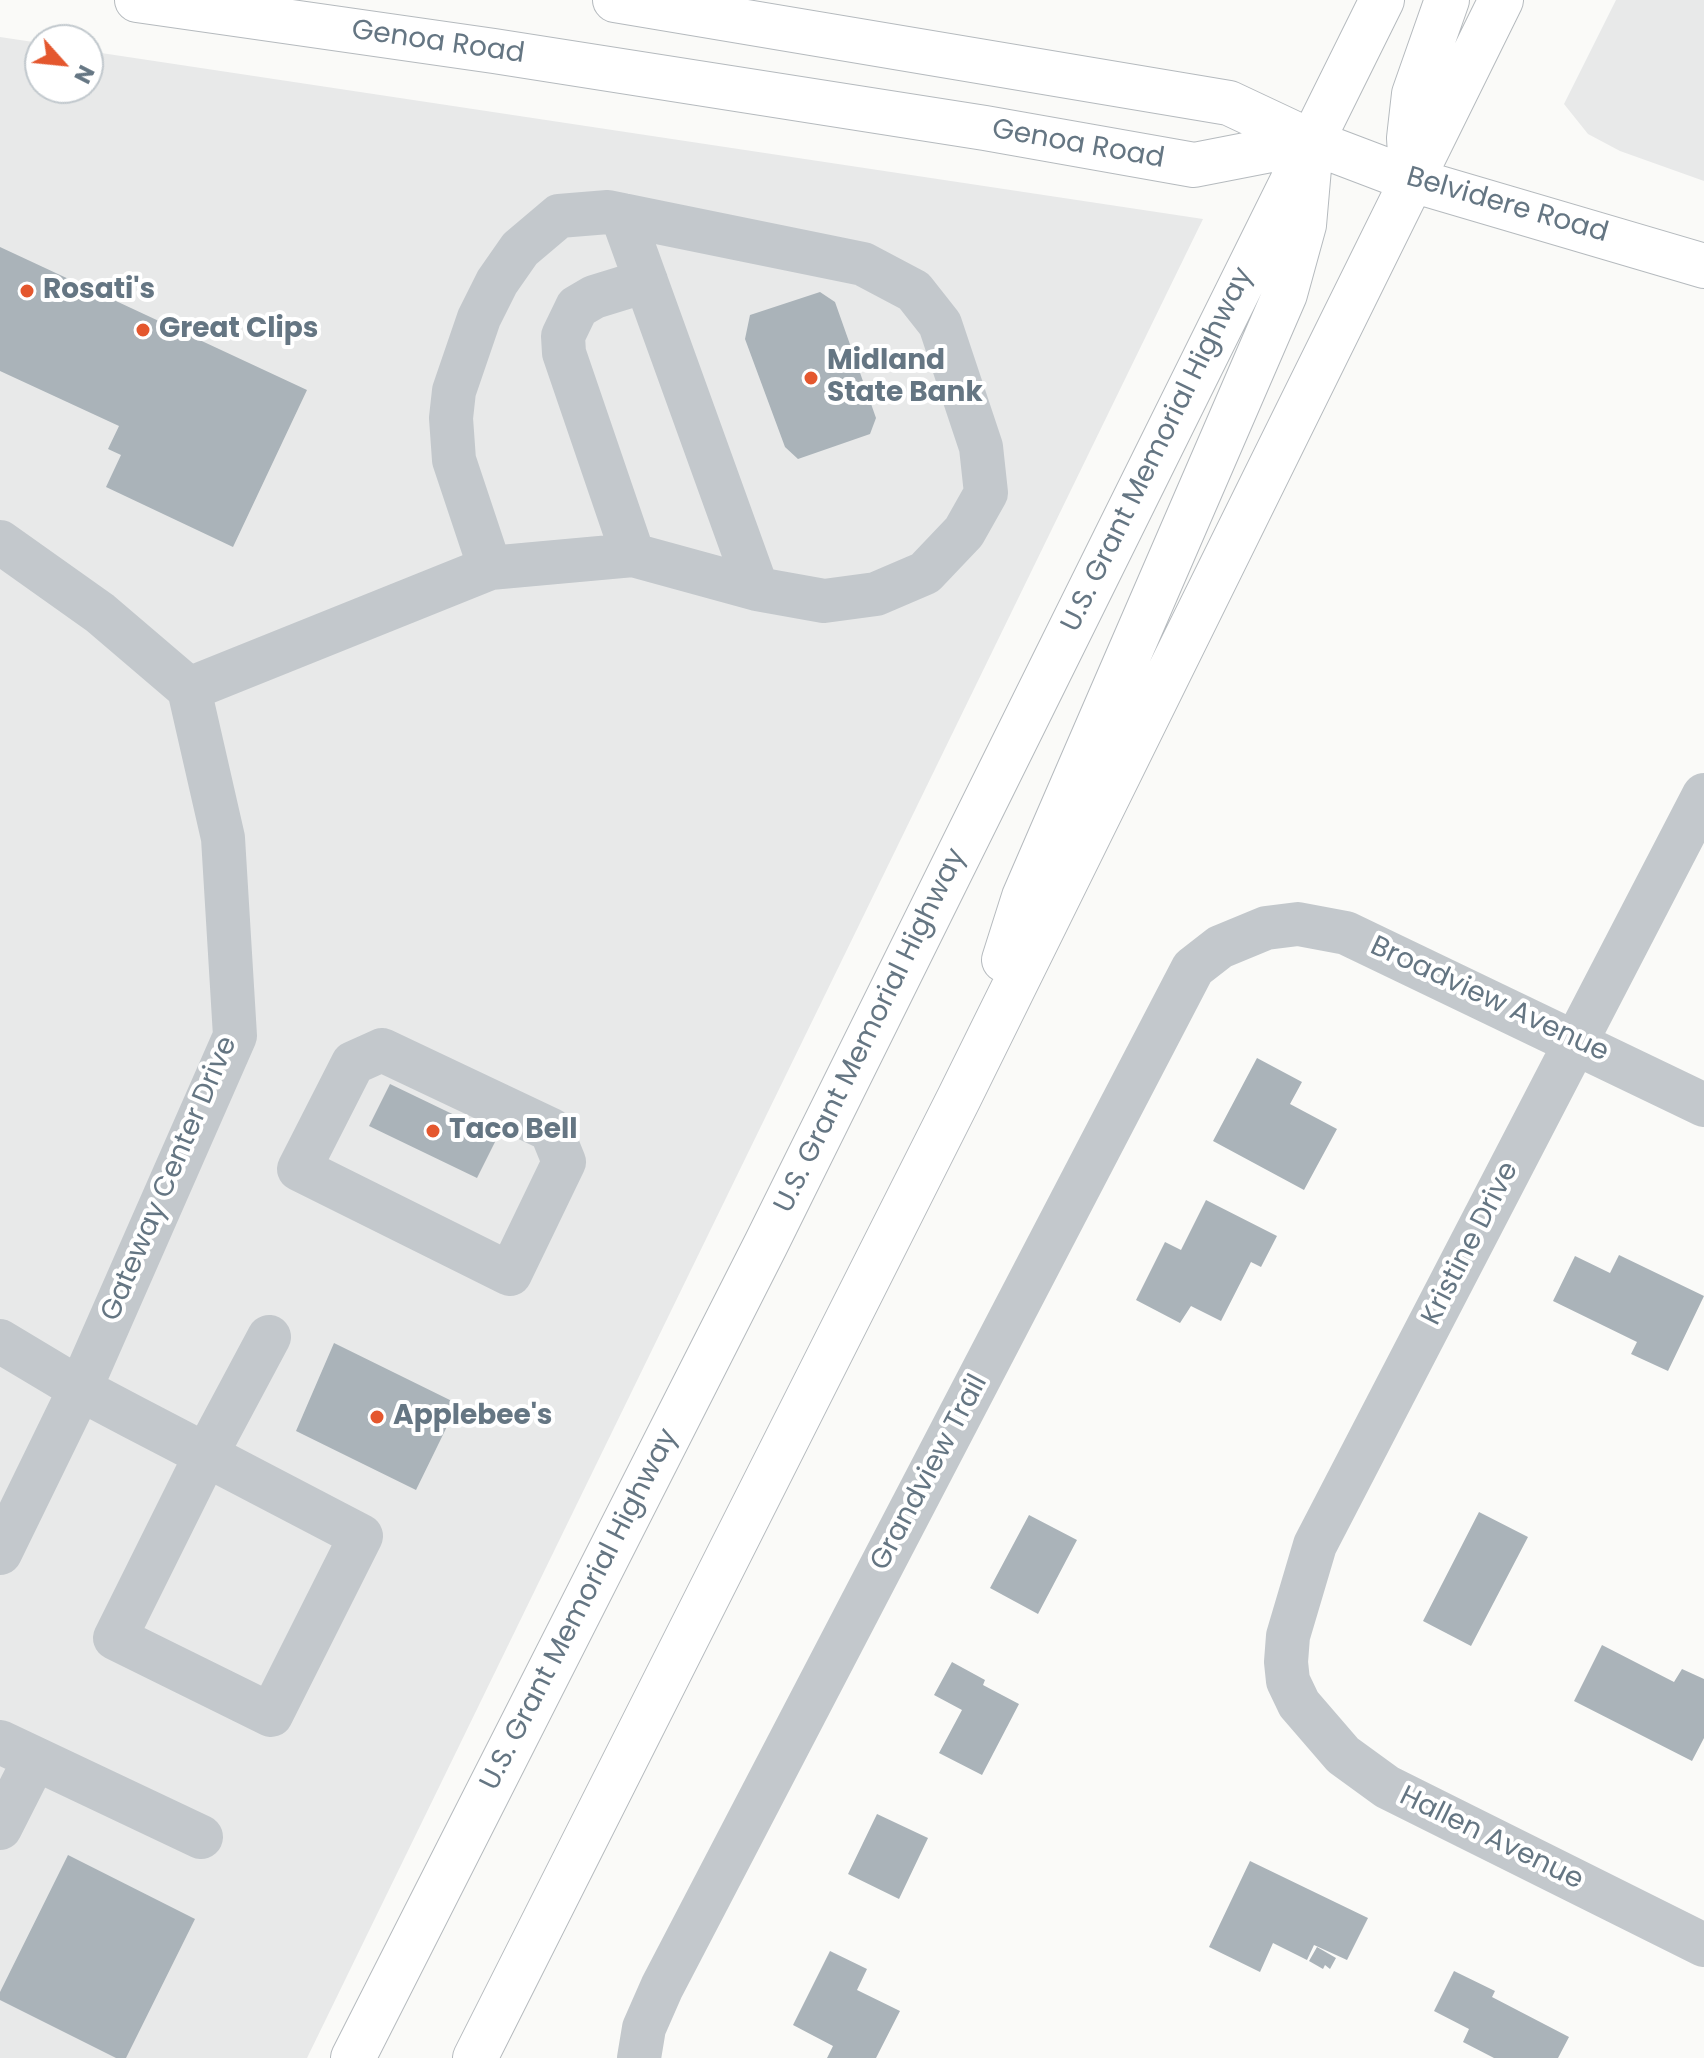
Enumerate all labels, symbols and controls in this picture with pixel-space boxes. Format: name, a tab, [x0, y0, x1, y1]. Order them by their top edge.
street label: Genoa Road	[349, 14, 527, 72]
north arrow	[24, 24, 104, 104]
text: N	[66, 60, 102, 89]
street label: Genoa Road	[989, 113, 1167, 177]
street label: Belvidere Road	[1402, 161, 1612, 251]
street label: U.S. Grant Memorial Highway	[1055, 262, 1261, 638]
place label: Rosati's	[43, 274, 155, 308]
marker: Rosati's	[18, 282, 36, 300]
place label: Great Clips	[159, 313, 318, 347]
marker: Great Clips	[134, 321, 152, 339]
place label: Midland State Bank	[827, 345, 983, 411]
marker: Midland State Bank	[802, 369, 820, 387]
street label: U.S. Grant Memorial Highway	[768, 843, 974, 1219]
street label: Broadview Avenue	[1365, 930, 1613, 1070]
street label: Gateway Center Drive	[95, 1032, 245, 1326]
place label: Taco Bell	[449, 1114, 577, 1148]
marker: Taco Bell	[424, 1122, 442, 1140]
street label: Kristine Drive	[1415, 1157, 1527, 1331]
street label: Grandview Trail	[864, 1369, 996, 1577]
place label: Applebee's	[393, 1400, 552, 1434]
marker: Applebee's	[368, 1408, 386, 1426]
street label: U.S. Grant Memorial Highway	[474, 1424, 686, 1796]
street label: Hallen Avenue	[1394, 1780, 1588, 1898]

